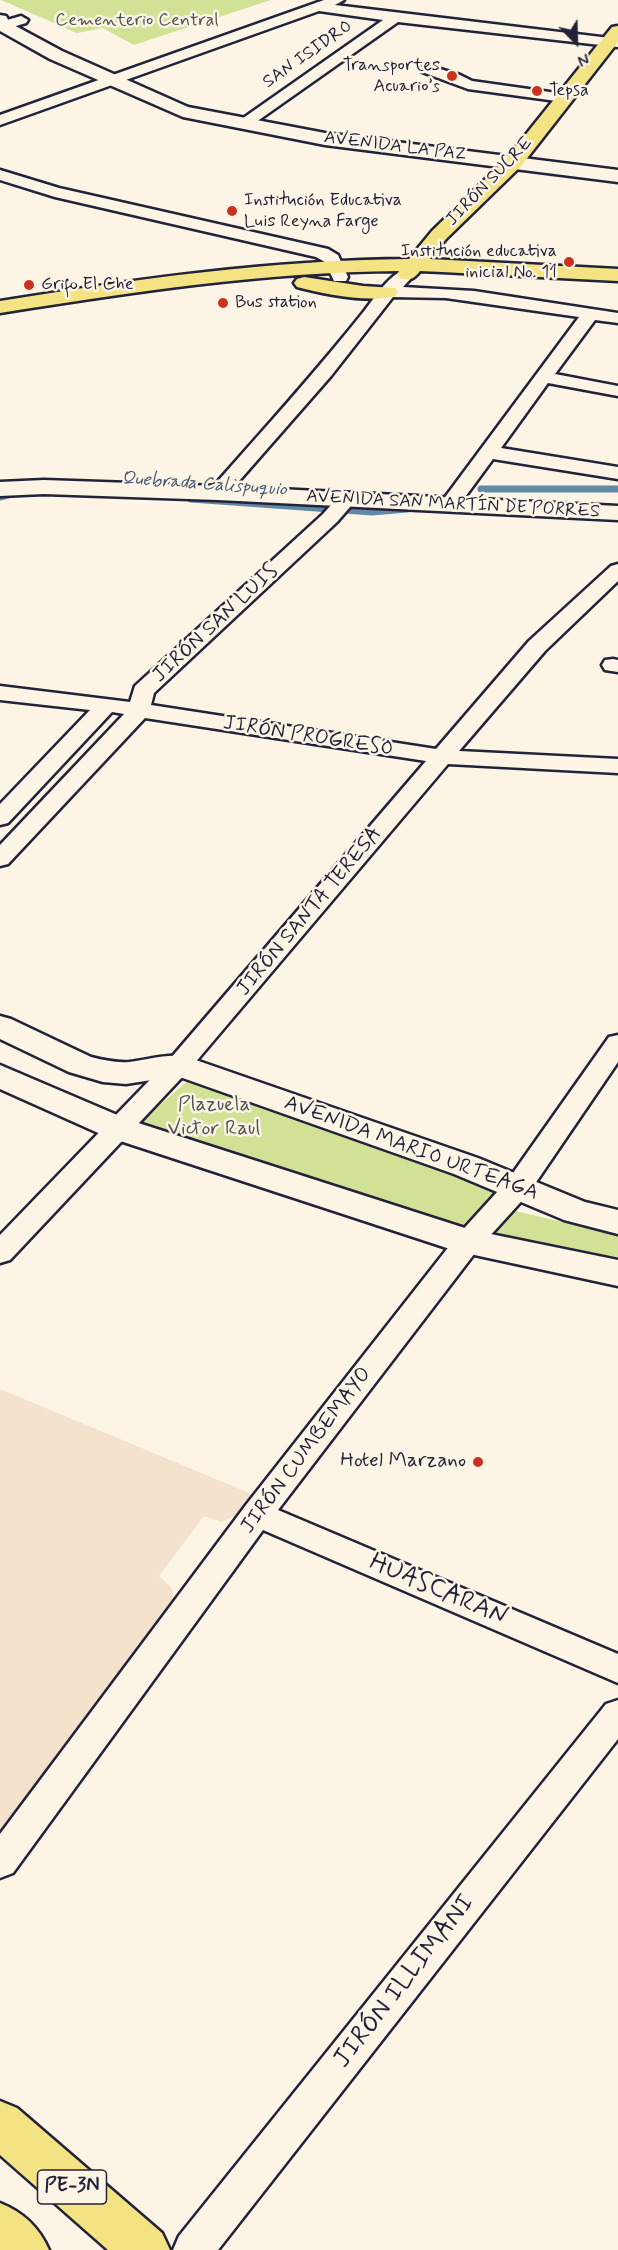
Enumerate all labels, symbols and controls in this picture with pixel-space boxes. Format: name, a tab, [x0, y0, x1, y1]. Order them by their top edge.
park label: Cementerio Central	[55, 10, 219, 32]
north arrow	[546, 12, 606, 72]
street label: SAN ISIDRO	[259, 16, 357, 94]
text: N	[574, 47, 592, 71]
place label: Transportes Acuario’s	[343, 55, 440, 98]
marker: Transportes Acuario’s	[445, 69, 459, 83]
place label: Tepsa	[549, 80, 589, 102]
marker: Tepsa	[530, 84, 544, 98]
street label: AVENIDA LA PAZ	[323, 128, 467, 166]
street label: JIRÓN SUCRE	[442, 133, 538, 231]
place label: Institución Educativa Luis Reyna Farge	[244, 190, 402, 232]
marker: Institución Educativa Luis Reyna Farge	[225, 204, 239, 218]
place label: Institución educativa inicial No. 11	[401, 241, 557, 284]
marker: Institución educativa inicial No. 11	[562, 255, 576, 269]
place label: Grifo El Che	[41, 274, 133, 296]
marker: Grifo El Che	[22, 278, 36, 292]
place label: Bus station	[235, 292, 317, 314]
marker: Bus station	[216, 296, 230, 310]
water label: Quebrada Calispuquio	[120, 468, 288, 502]
street label: AVENIDA SAN MARTÍN DE PORRES	[306, 487, 600, 523]
street label: JIRÓN SAN LUIS	[148, 559, 284, 689]
street label: JIRÓN PROGRESO	[221, 711, 395, 763]
street label: JIRÓN SANTA TERESA	[232, 822, 388, 1002]
street label: AVENIDA MARIO URTEAGA	[280, 1091, 542, 1207]
park label: Plazuela Victor Raul	[168, 1093, 260, 1143]
street label: JIRÓN CUMBEMAYO	[236, 1363, 378, 1539]
place label: Hotel Marzano	[340, 1449, 466, 1475]
marker: Hotel Marzano	[471, 1455, 485, 1469]
street label: HUASCARAN	[364, 1548, 512, 1634]
street label: JIRÓN ILLIMANI	[328, 1889, 482, 2075]
road number: PE-3N	[38, 2170, 106, 2204]

